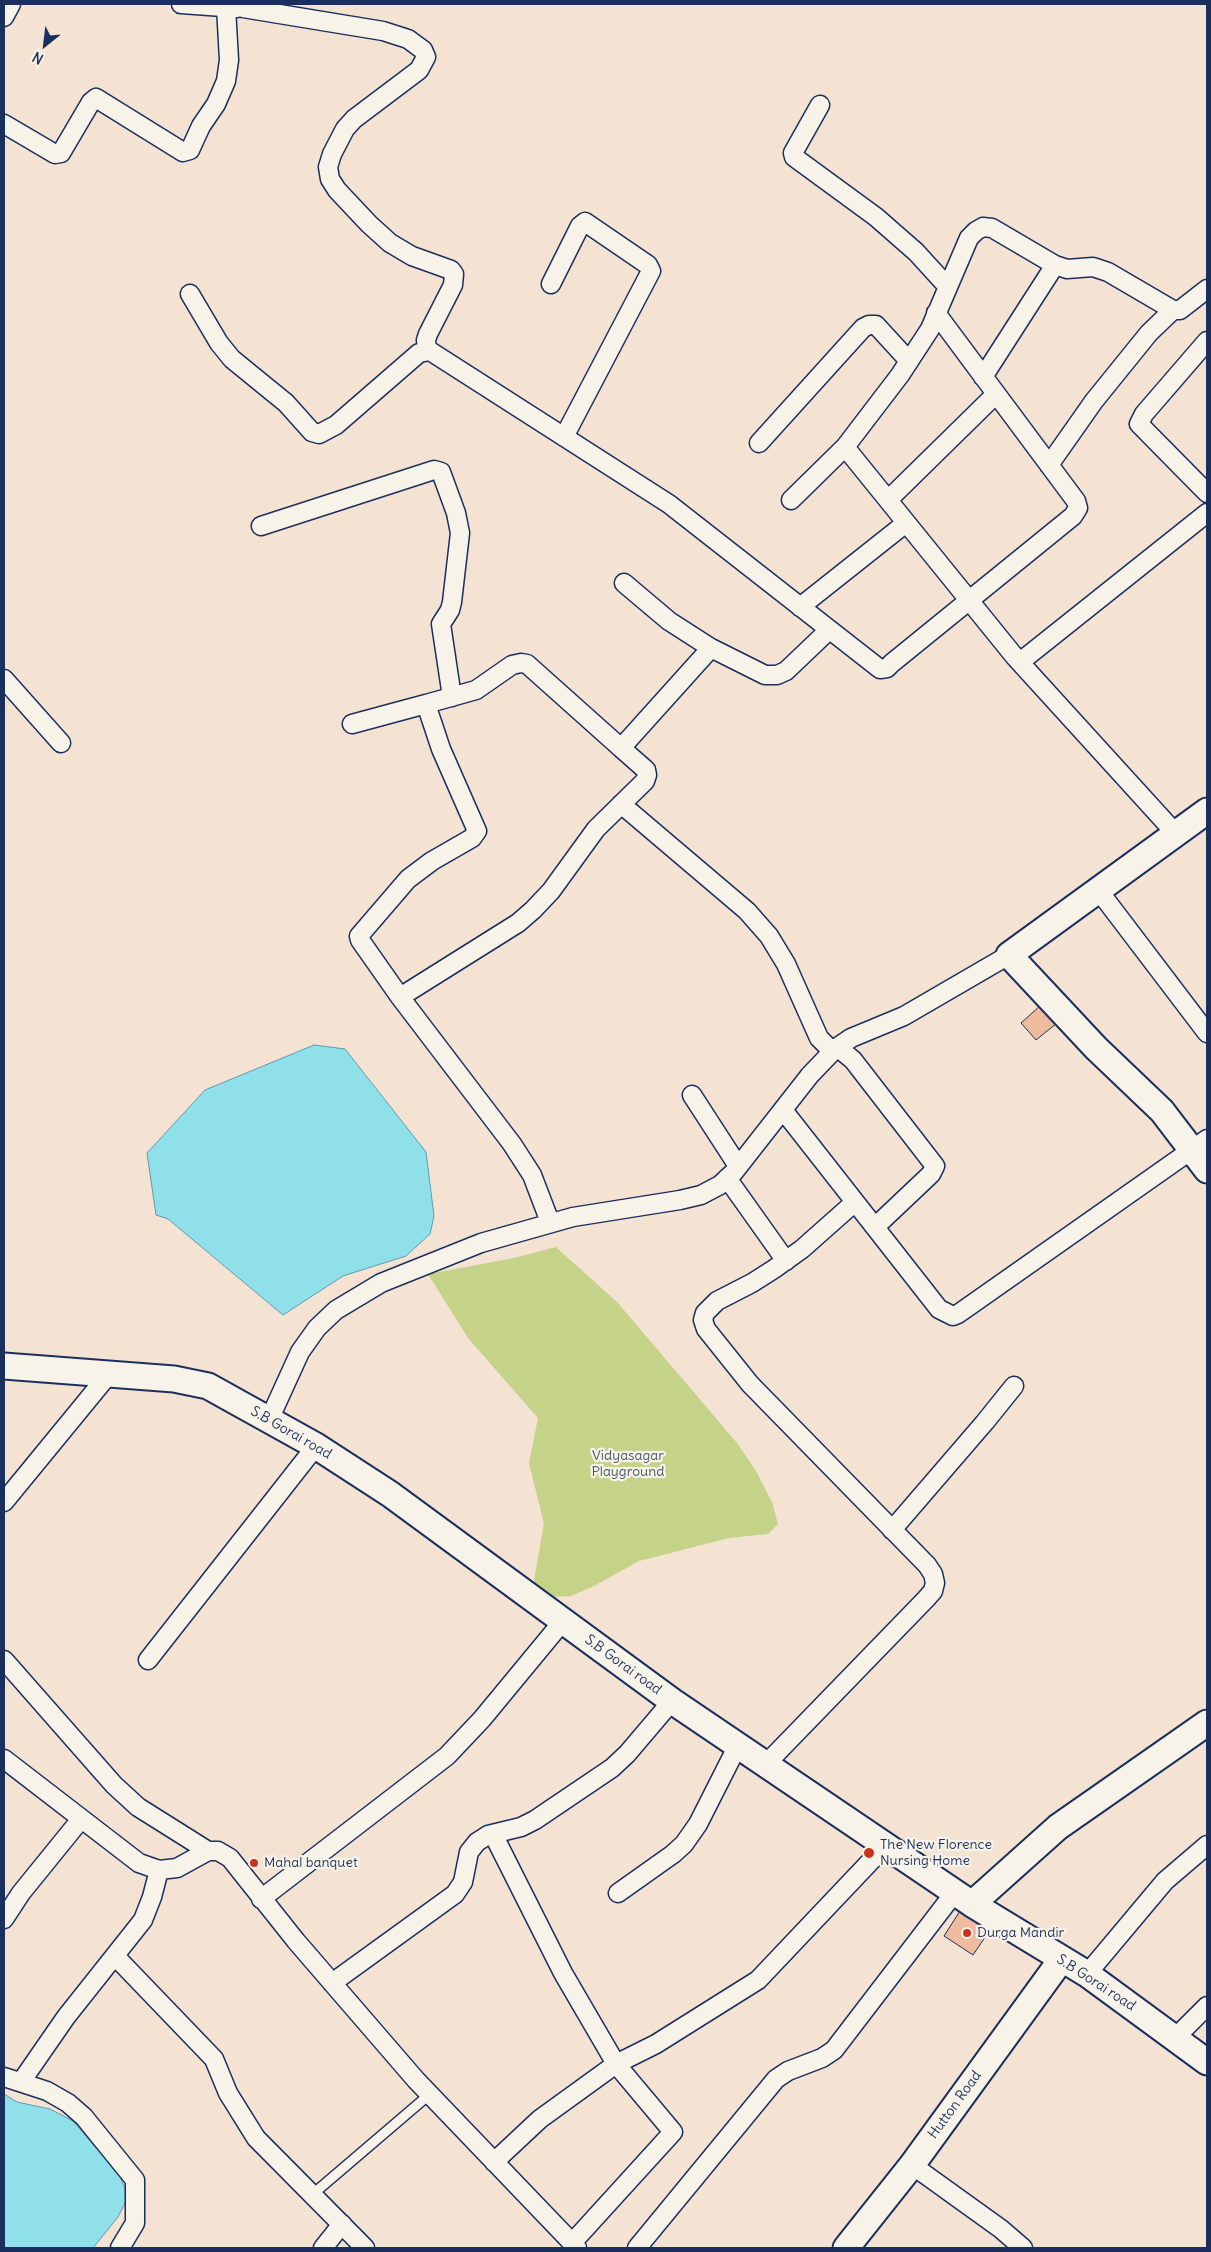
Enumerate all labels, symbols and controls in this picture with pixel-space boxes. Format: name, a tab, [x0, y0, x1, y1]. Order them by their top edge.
north arrow	[20, 20, 70, 70]
text: N	[29, 48, 46, 68]
street label: S.B Gorai road	[247, 1403, 335, 1463]
park label: Vidyasagar Playground	[591, 1448, 665, 1480]
street label: S.B Gorai road	[581, 1632, 665, 1698]
place label: The New Florence Nursing Home	[880, 1837, 992, 1870]
marker: The New Florence Nursing Home	[862, 1846, 876, 1860]
place label: Mahal banquet	[264, 1855, 358, 1871]
marker: Mahal banquet	[248, 1857, 260, 1869]
place label: Durga Mandir	[977, 1925, 1064, 1941]
marker: Durga Mandir	[961, 1927, 973, 1939]
street label: S.B Gorai road	[1053, 1951, 1139, 2015]
street label: Hutton Road	[925, 2068, 985, 2142]

